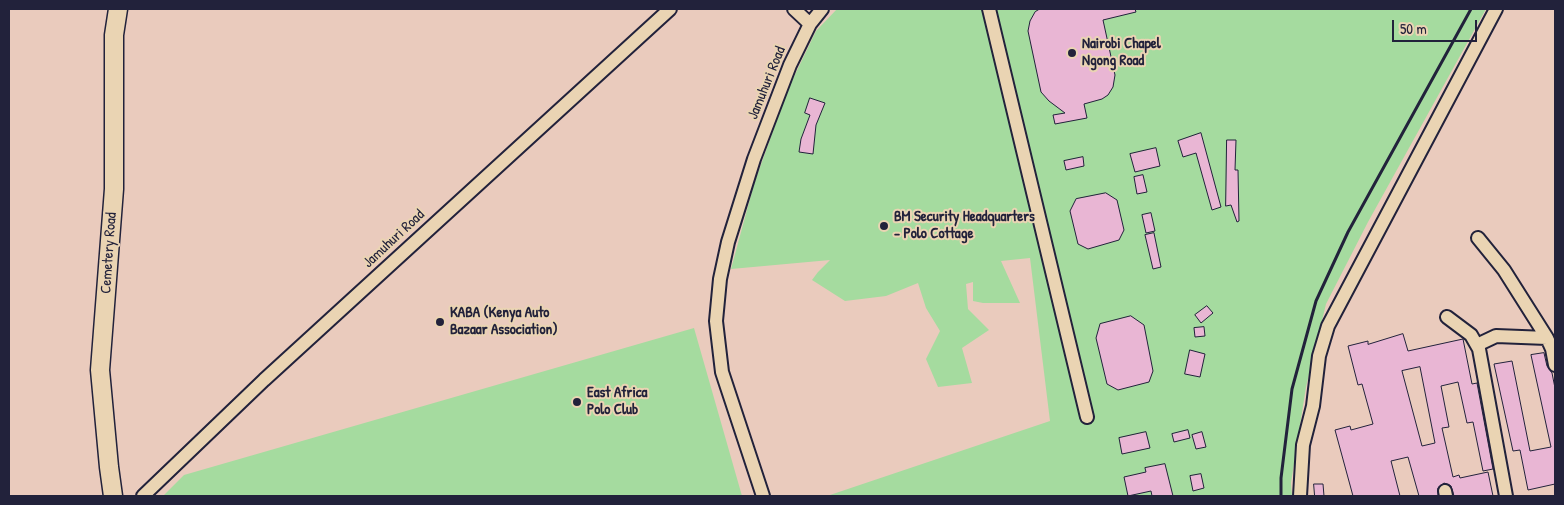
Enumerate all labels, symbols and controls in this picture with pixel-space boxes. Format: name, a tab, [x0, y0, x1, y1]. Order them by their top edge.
scale bar	[1394, 10, 1479, 42]
text: 50 m	[1400, 18, 1427, 39]
place label: Nairobi Chapel Ngong Road	[1082, 35, 1161, 70]
street label: Jamuhuri Road	[744, 44, 790, 122]
marker: Nairobi Chapel Ngong Road	[1066, 47, 1078, 59]
street label: Jamuhuri Road	[360, 206, 428, 272]
place label: BM Security Headquarters - Polo Cottage	[894, 208, 1035, 243]
street label: Cemetery Road	[97, 212, 121, 294]
marker: BM Security Headquarters - Polo Cottage	[878, 220, 890, 232]
place label: KABA (Kenya Auto Bazaar Association)	[450, 304, 558, 339]
marker: KABA (Kenya Auto Bazaar Association)	[434, 316, 446, 328]
place label: East Africa Polo Club	[587, 384, 647, 419]
marker: East Africa Polo Club	[571, 396, 583, 408]

